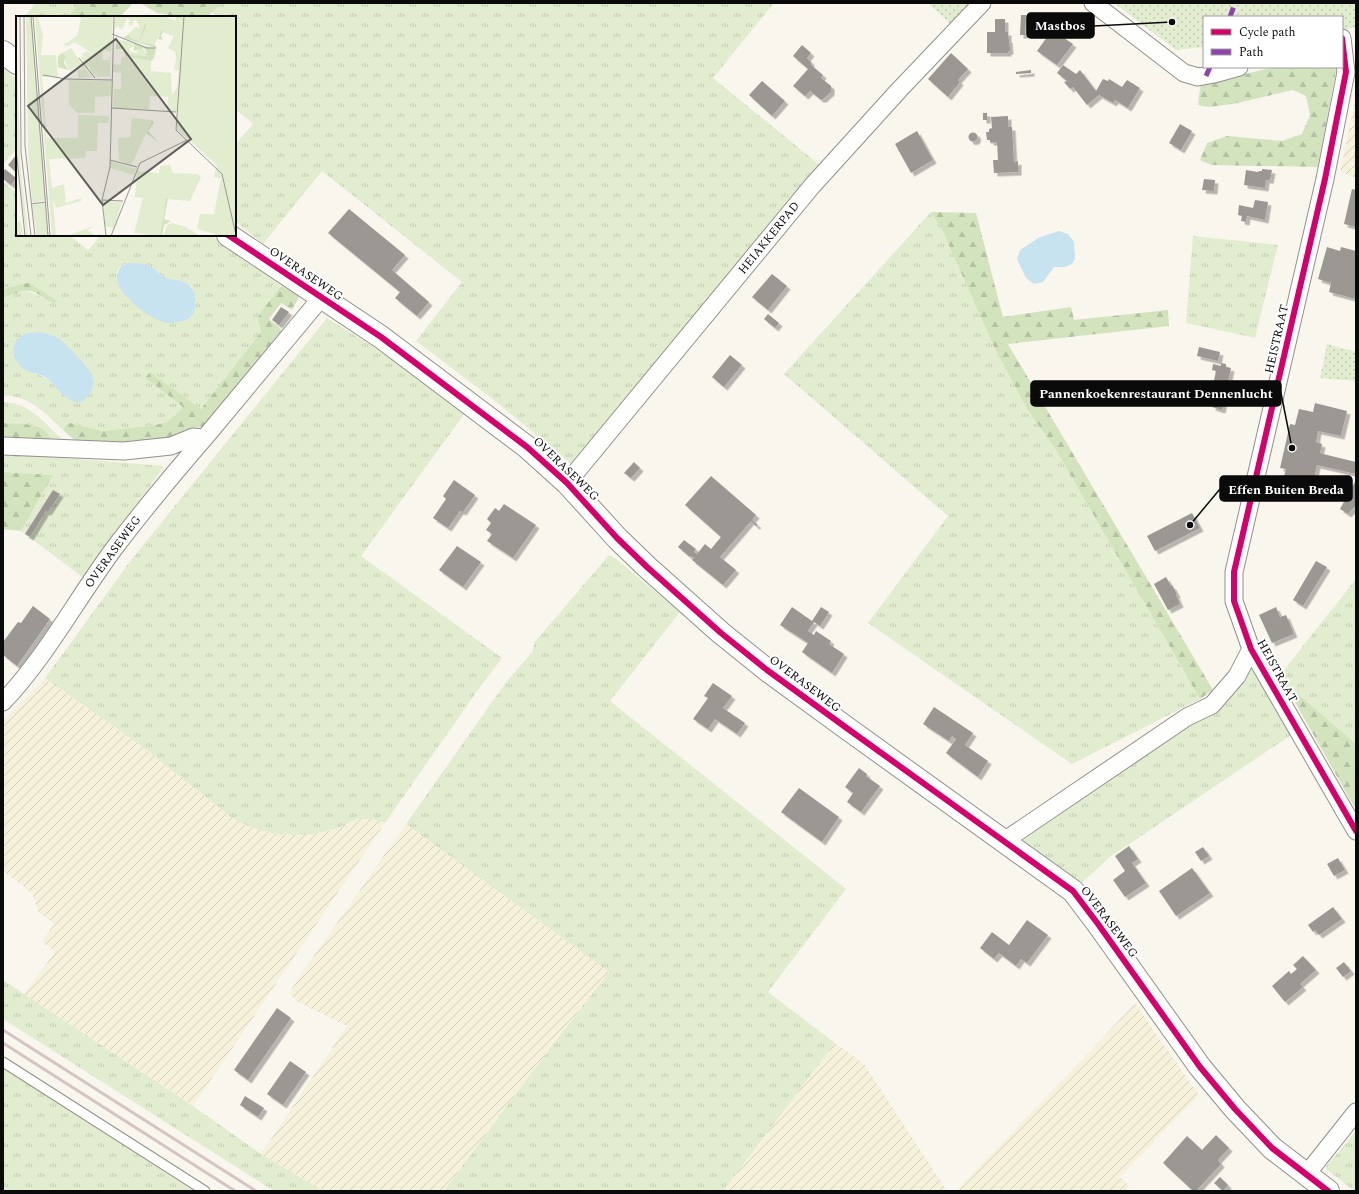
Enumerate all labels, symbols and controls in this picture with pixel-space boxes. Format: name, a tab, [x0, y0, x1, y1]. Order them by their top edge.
callout: Mastbos	[1027, 13, 1094, 38]
inset map	[16, 16, 236, 236]
text: Mastbos	[1035, 16, 1085, 36]
legend	[1203, 16, 1343, 68]
text: Cycle path	[1239, 23, 1296, 42]
text: Path	[1239, 43, 1264, 62]
street label: HEIAKKERPAD	[734, 197, 804, 279]
street label: OVERASEWEG	[265, 242, 347, 306]
street label: HEISTRAAT	[1260, 303, 1294, 375]
callout: Pannenkoekenrestaurant Dennenlucht	[1031, 381, 1281, 406]
text: Pannenkoekenrestaurant Dennenlucht	[1039, 384, 1273, 404]
street label: OVERASEWEG	[528, 432, 604, 506]
callout: Effen Buiten Breda	[1220, 476, 1352, 501]
text: Effen Buiten Breda	[1228, 480, 1344, 500]
street label: OVERASEWEG	[80, 512, 146, 592]
street label: HEISTRAAT	[1252, 636, 1302, 706]
street label: OVERASEWEG	[765, 651, 845, 717]
street label: OVERASEWEG	[1076, 882, 1142, 962]

